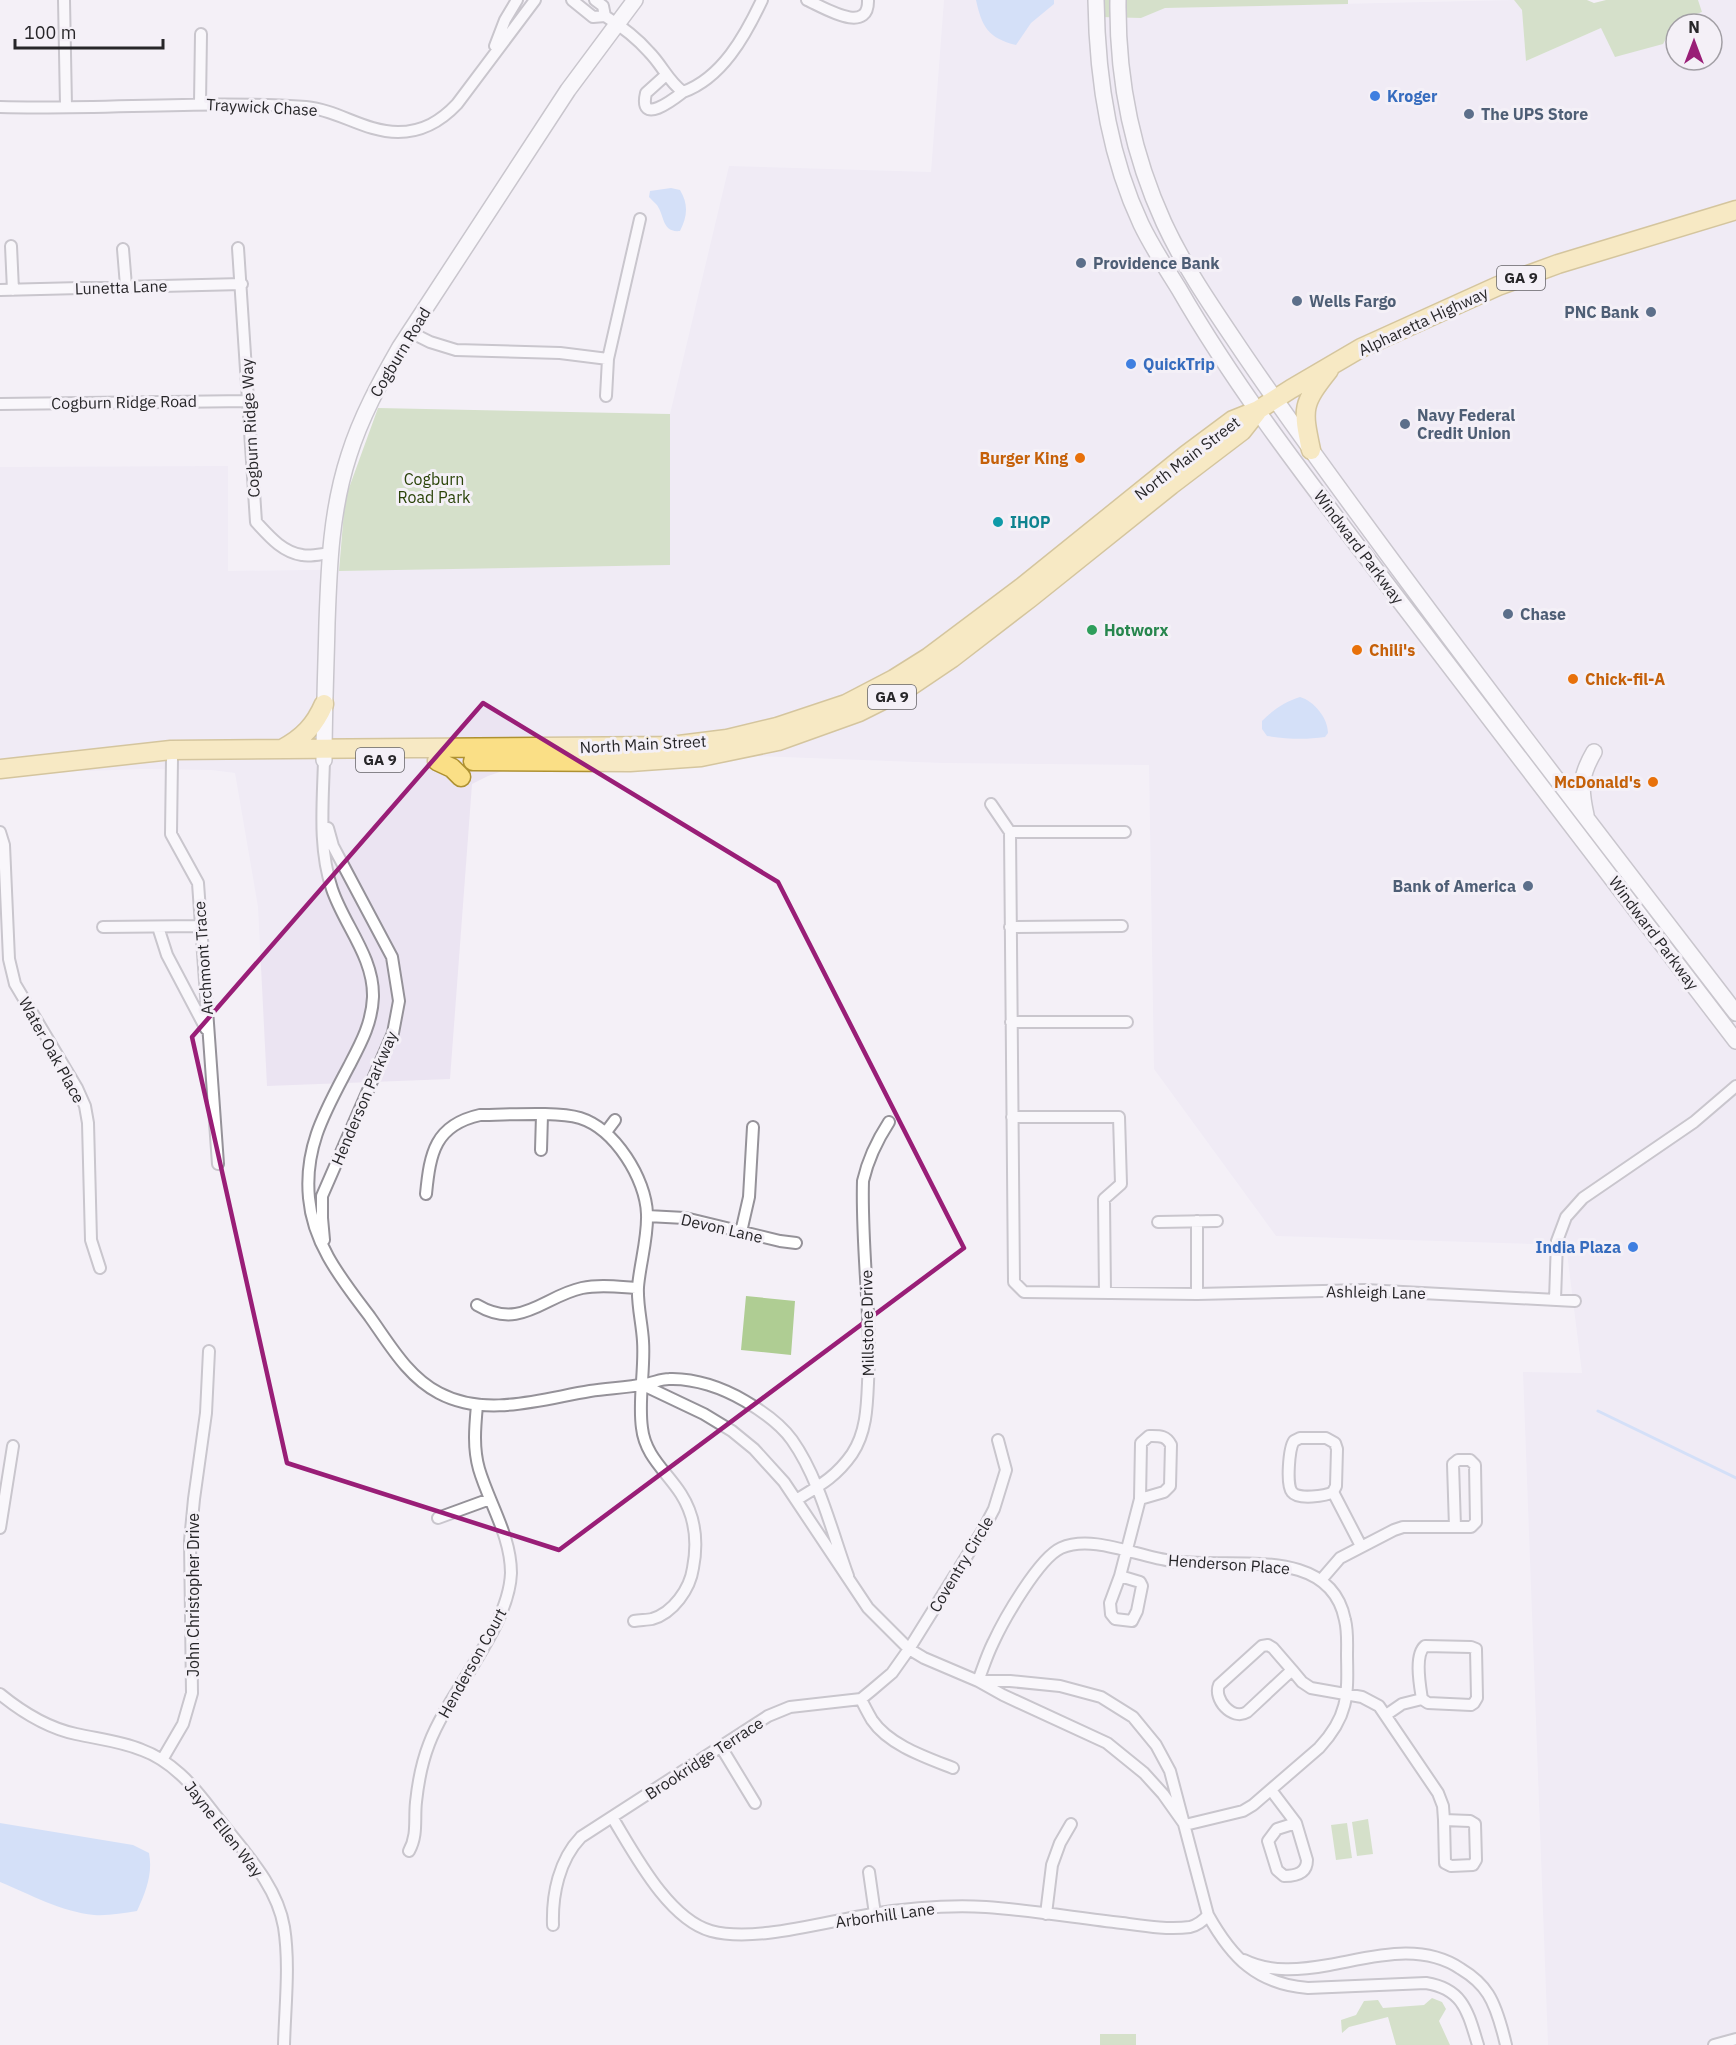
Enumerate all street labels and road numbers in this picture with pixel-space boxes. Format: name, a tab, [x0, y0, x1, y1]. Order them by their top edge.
street label: Traywick Chase	[206, 94, 318, 120]
road number: GA 9	[1497, 266, 1545, 290]
street label: Lunetta Lane	[74, 275, 168, 299]
street label: Alpharetta Highway	[1355, 282, 1491, 360]
street label: Cogburn Road	[365, 303, 435, 401]
street label: Cogburn Ridge Way	[236, 358, 264, 498]
street label: Cogburn Ridge Road	[51, 391, 197, 413]
street label: North Main Street	[1130, 412, 1244, 504]
street label: Windward Parkway	[1310, 486, 1408, 608]
road number: GA 9	[868, 685, 916, 709]
street label: North Main Street	[579, 731, 707, 757]
road number: GA 9	[356, 748, 404, 772]
street label: Windward Parkway	[1605, 872, 1703, 994]
street label: Archmont Trace	[189, 900, 217, 1016]
street label: Water Oak Place	[15, 994, 89, 1107]
street label: Henderson Parkway	[327, 1028, 401, 1168]
street label: Devon Lane	[679, 1209, 765, 1247]
street label: Millstone Drive	[856, 1269, 878, 1376]
street label: Ashleigh Lane	[1326, 1281, 1426, 1303]
street label: Coventry Circle	[924, 1512, 998, 1616]
street label: John Christopher Drive	[183, 1513, 203, 1677]
street label: Henderson Place	[1167, 1550, 1291, 1578]
street label: Henderson Court	[434, 1605, 510, 1721]
street label: Brookridge Terrace	[641, 1712, 767, 1804]
street label: Jayne Ellen Way	[180, 1777, 268, 1881]
street label: Arborhill Lane	[834, 1898, 936, 1932]

